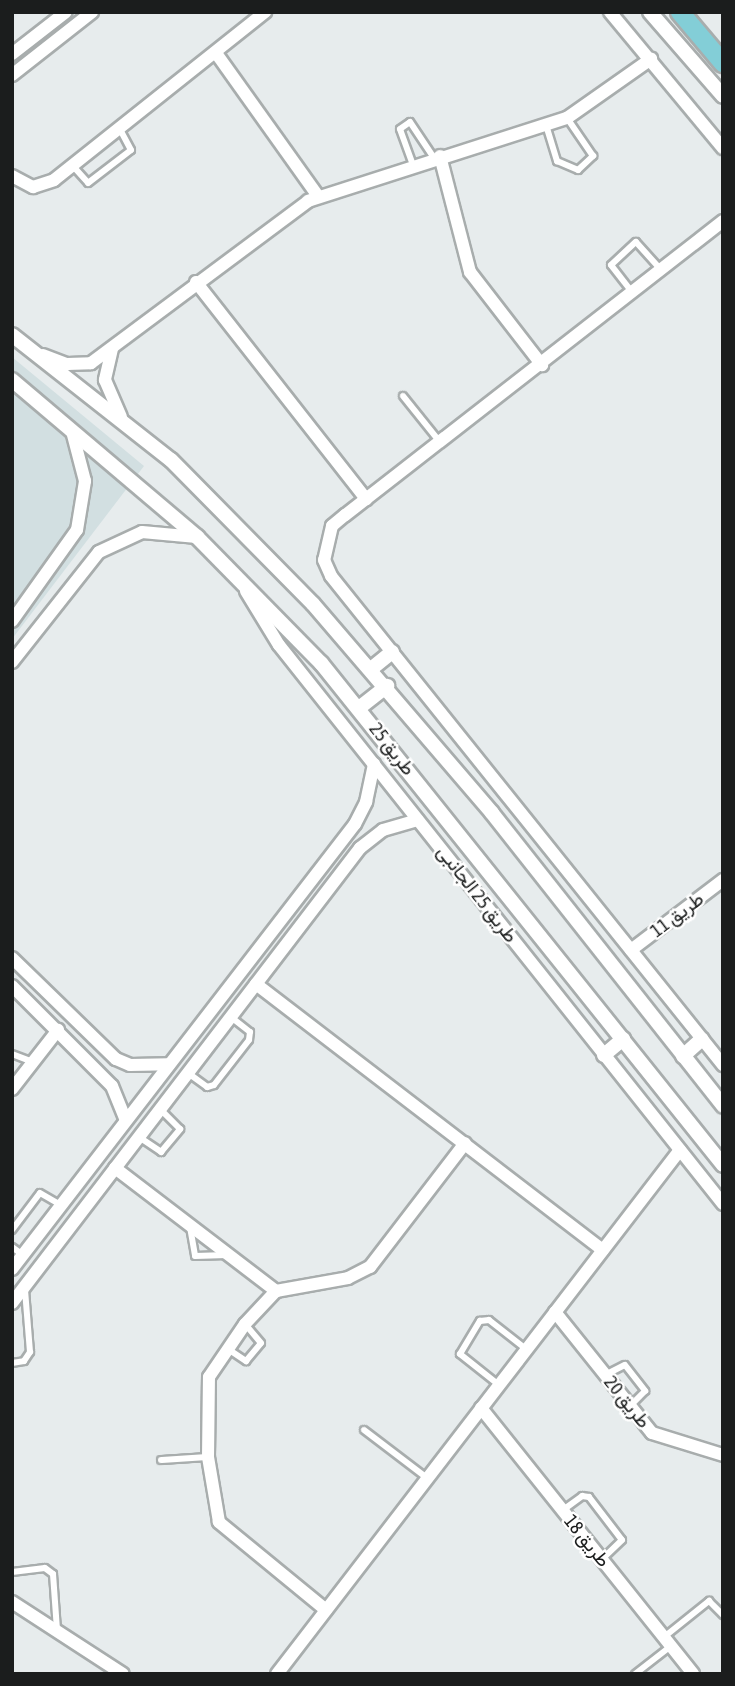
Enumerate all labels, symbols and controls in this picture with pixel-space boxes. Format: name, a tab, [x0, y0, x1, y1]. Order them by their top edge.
street label: طريق 25	[364, 718, 420, 780]
street label: طريق 25 الجانبى	[432, 841, 522, 947]
street label: طريق 11	[646, 888, 708, 942]
street label: طريق 20	[599, 1371, 655, 1433]
street label: طريق 18	[559, 1510, 615, 1572]

